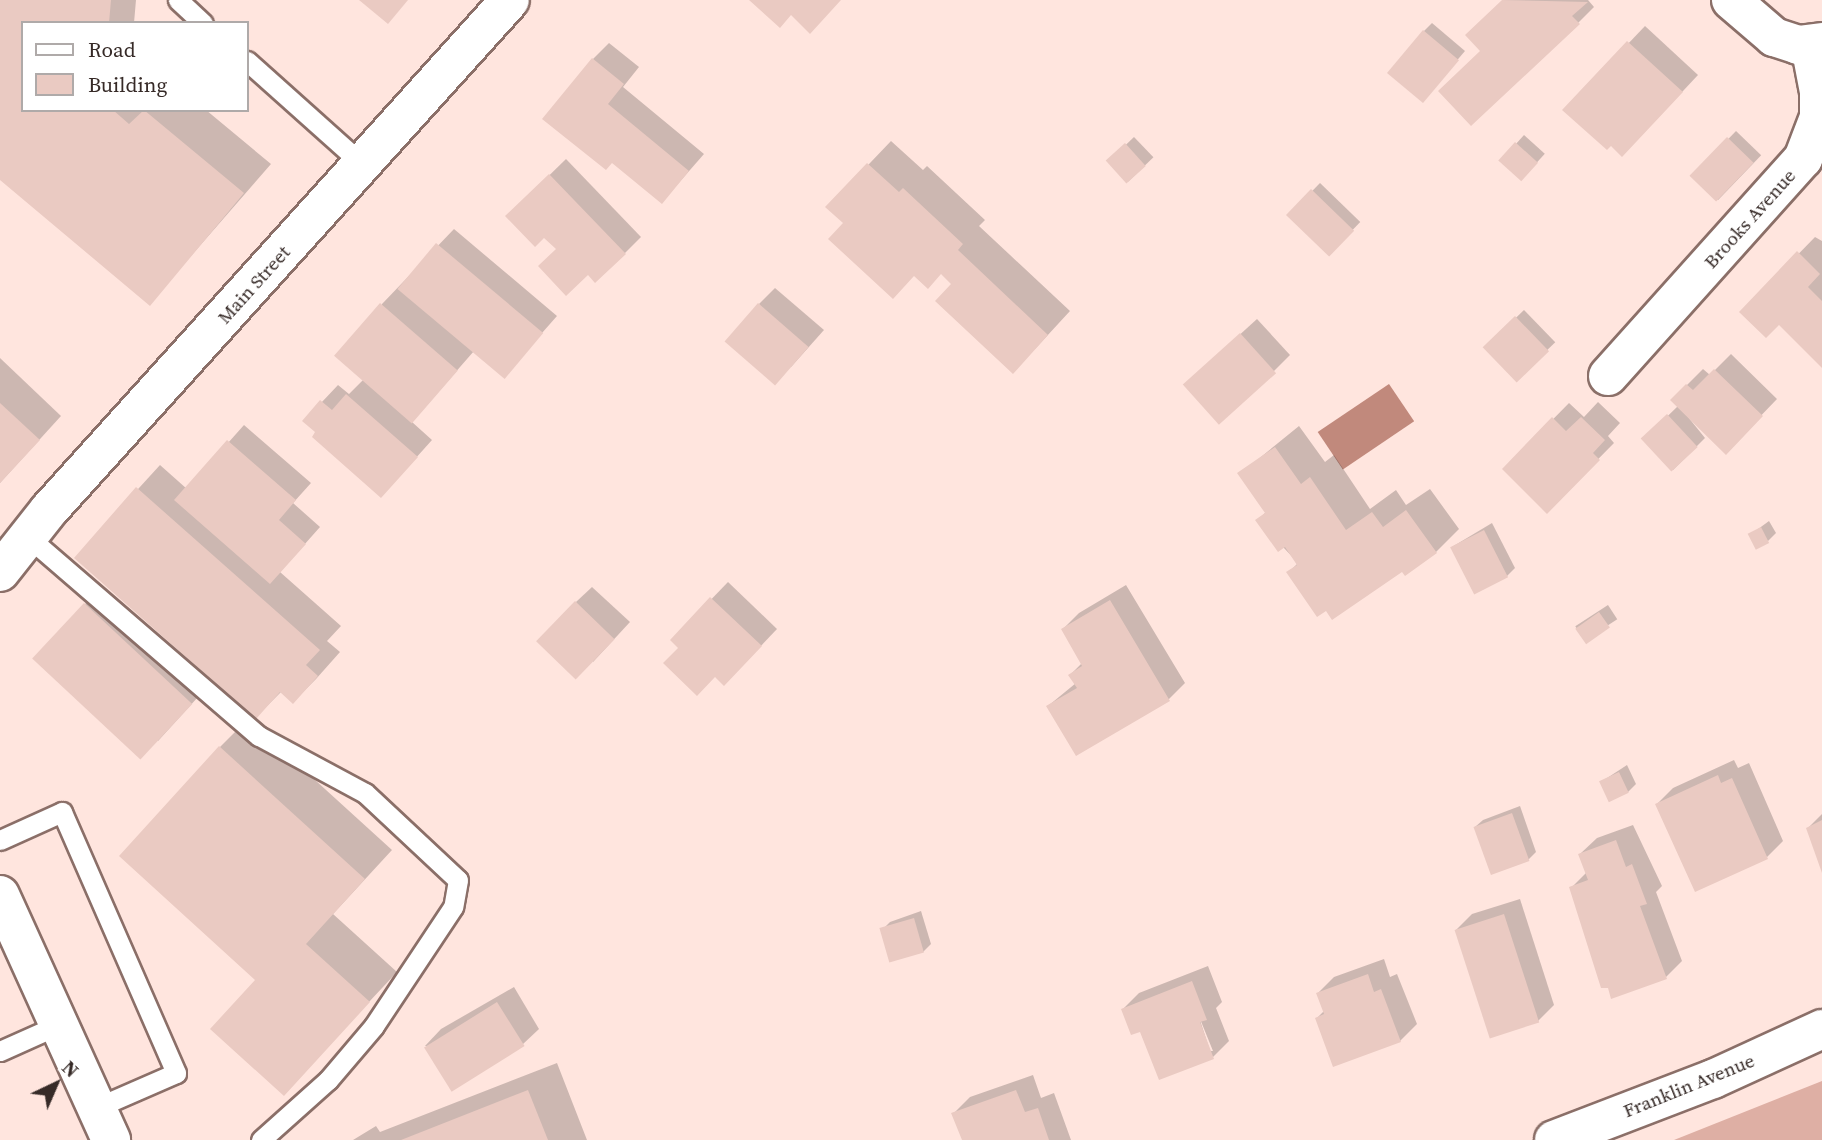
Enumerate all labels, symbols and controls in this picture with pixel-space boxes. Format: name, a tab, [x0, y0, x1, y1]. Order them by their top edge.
legend	[21, 21, 248, 112]
text: Road	[88, 35, 136, 64]
text: Building	[88, 70, 167, 99]
street label: Brooks Avenue	[1699, 165, 1801, 273]
street label: Main Street	[213, 241, 295, 329]
north arrow	[21, 1049, 91, 1119]
street label: Franklin Avenue	[1620, 1049, 1758, 1123]
text: N	[57, 1055, 85, 1083]

